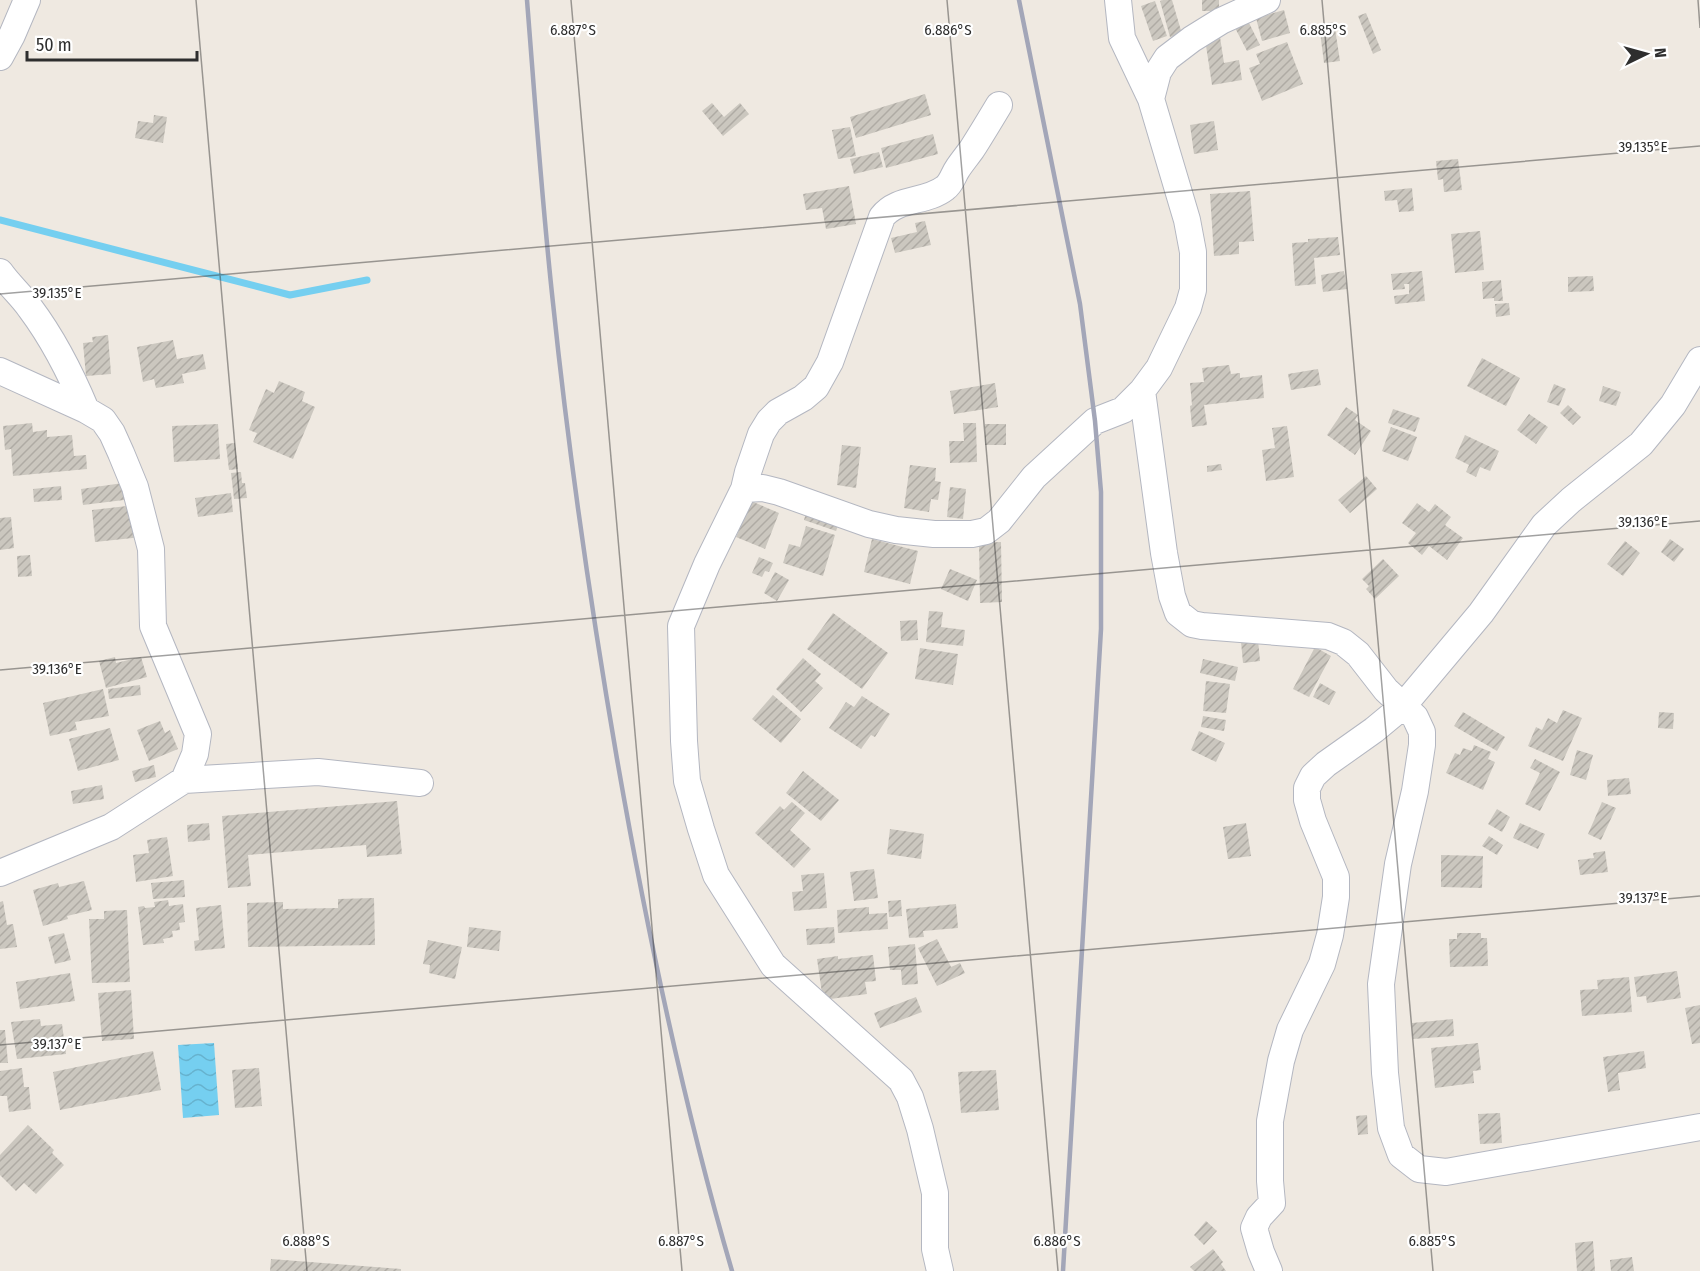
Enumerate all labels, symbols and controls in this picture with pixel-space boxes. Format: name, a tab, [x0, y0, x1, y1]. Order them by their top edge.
text: 6.887°S	[550, 21, 596, 39]
text: 6.886°S	[924, 21, 972, 39]
text: 6.885°S	[1300, 21, 1346, 39]
scale bar	[27, 24, 196, 62]
north arrow	[1616, 24, 1676, 84]
text: 50 m	[36, 34, 72, 56]
text: N	[1651, 47, 1670, 58]
text: 39.135°E	[1619, 138, 1668, 156]
text: 39.135°E	[33, 284, 82, 302]
text: 39.136°E	[1618, 513, 1668, 531]
text: 39.136°E	[32, 660, 82, 678]
text: 39.137°E	[1619, 889, 1667, 907]
text: 39.137°E	[33, 1035, 81, 1053]
text: 6.888°S	[282, 1232, 330, 1250]
text: 6.887°S	[658, 1232, 704, 1250]
text: 6.886°S	[1033, 1232, 1081, 1250]
text: 6.885°S	[1409, 1232, 1455, 1250]

